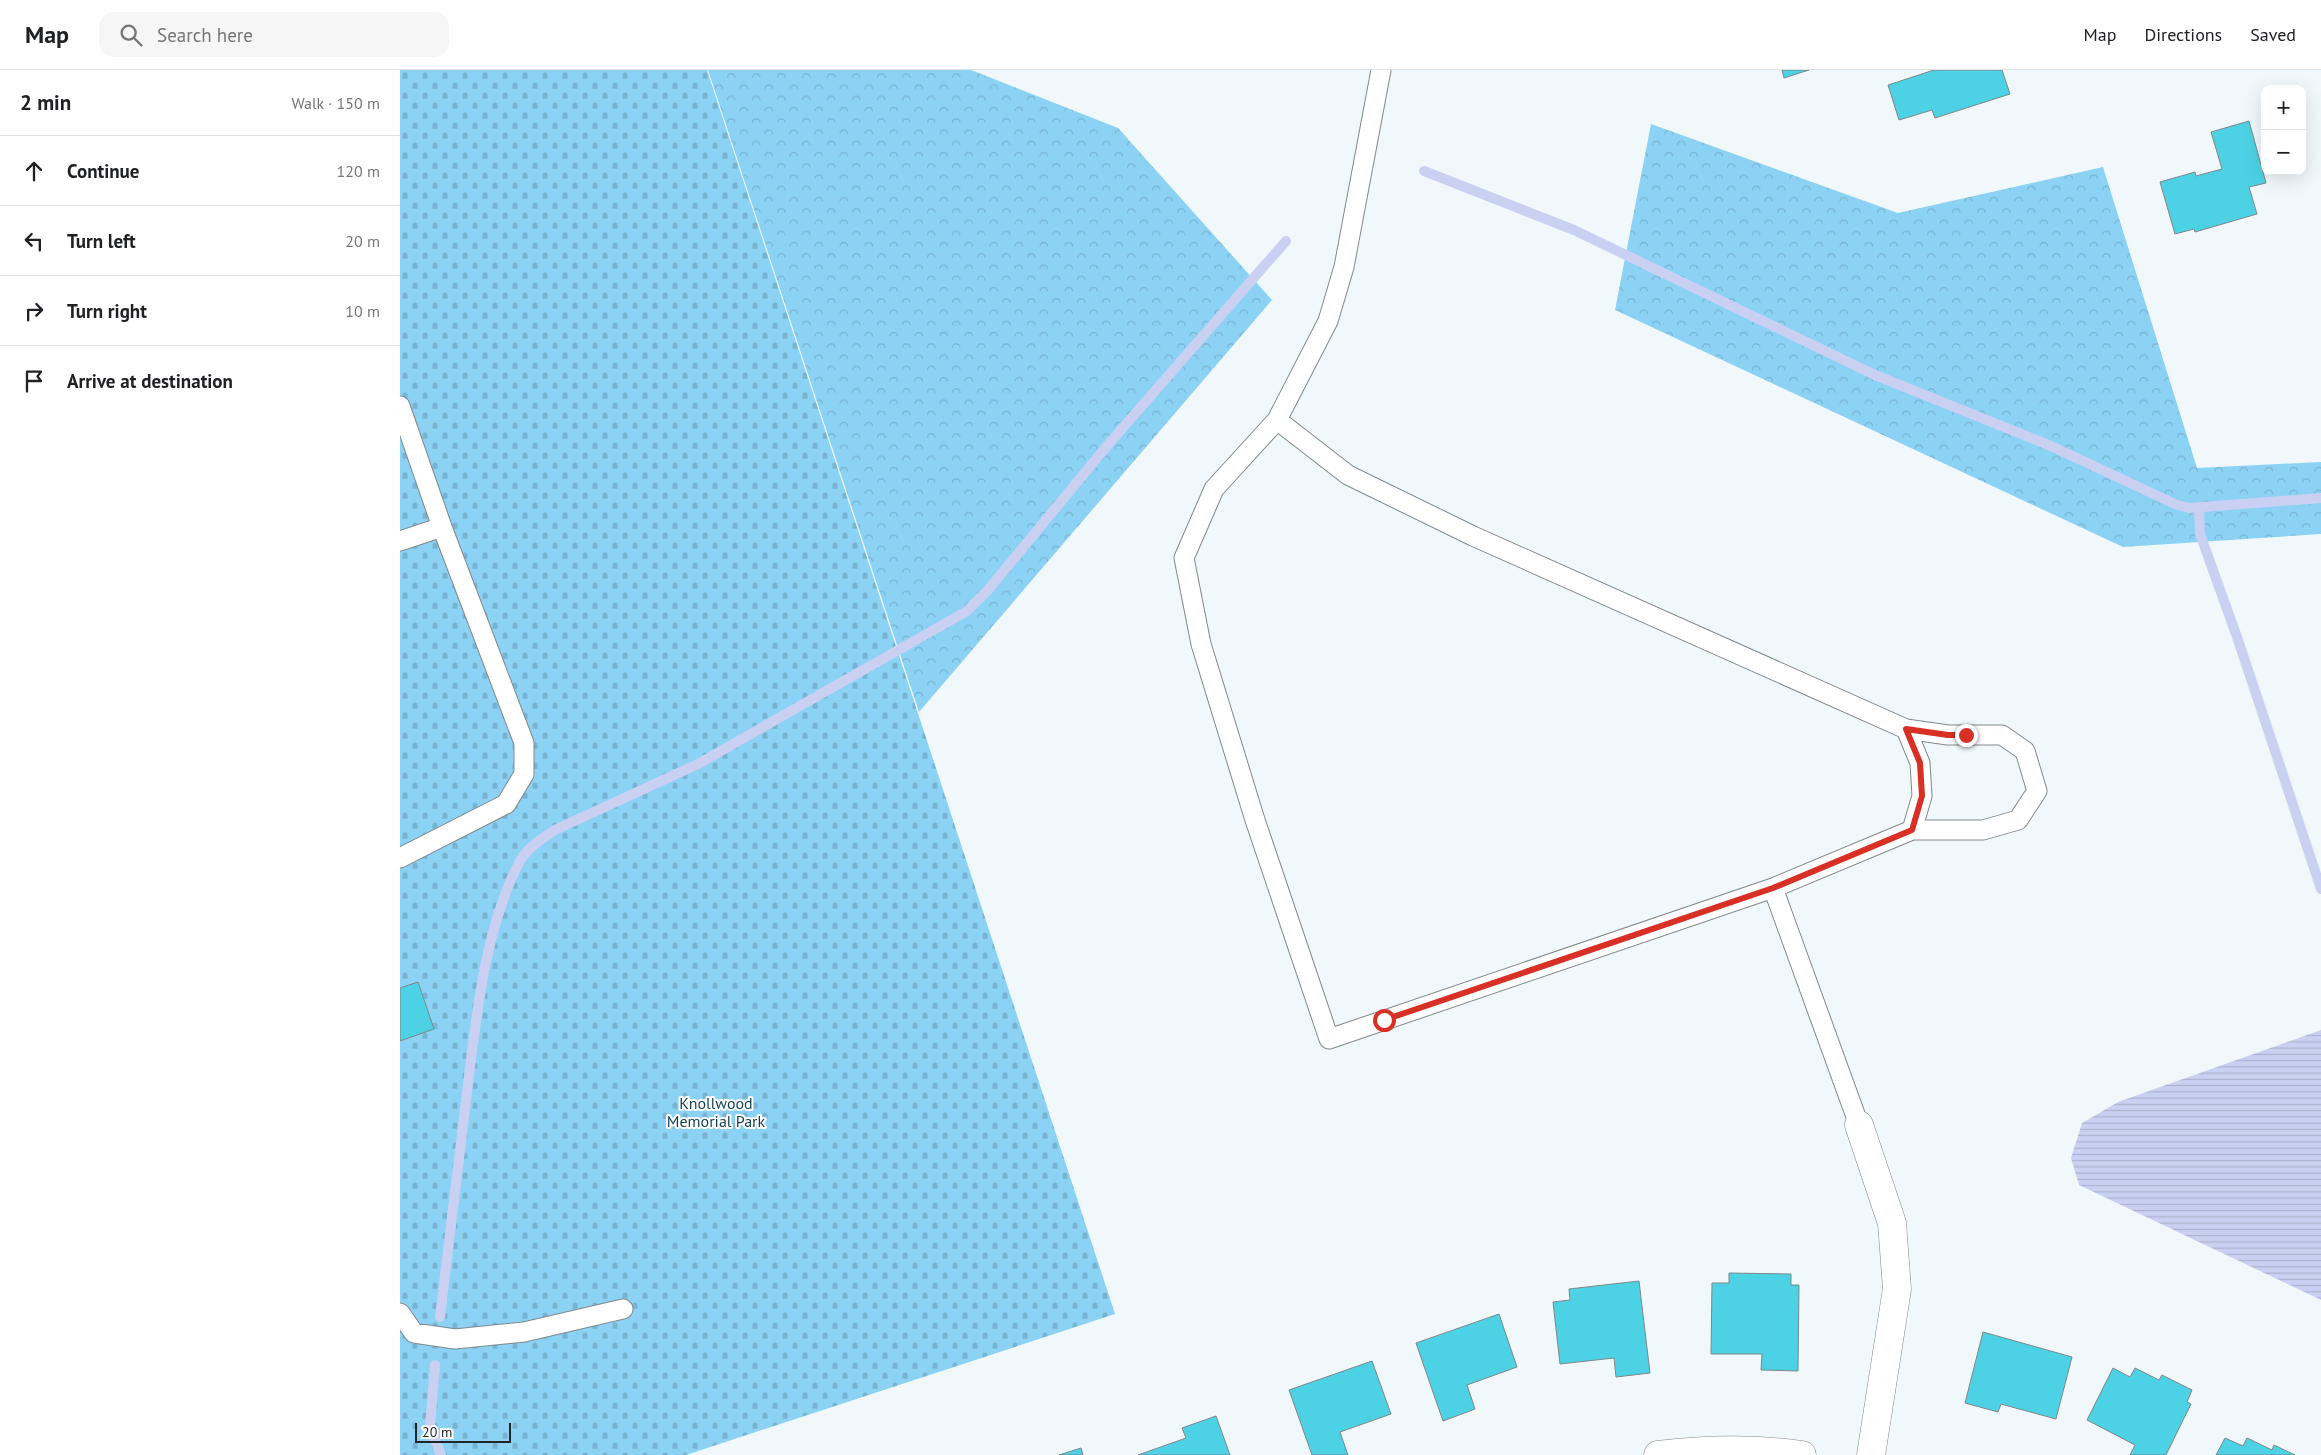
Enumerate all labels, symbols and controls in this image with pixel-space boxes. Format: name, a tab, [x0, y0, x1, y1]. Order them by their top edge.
search box	[99, 12, 449, 57]
text: Map	[25, 19, 69, 50]
icon: search	[117, 21, 145, 49]
text: Search here	[157, 23, 253, 47]
text: Map	[2084, 23, 2116, 46]
text: Directions	[2144, 23, 2222, 46]
text: Saved	[2250, 23, 2296, 46]
map controls	[2261, 85, 2306, 175]
button: +	[2261, 85, 2306, 130]
text: 2 min	[20, 89, 71, 116]
text: Walk · 150 m	[291, 93, 380, 113]
button: −	[2261, 130, 2306, 175]
icon: ahead	[20, 157, 48, 185]
text: Continue	[67, 159, 139, 183]
text: 120 m	[337, 161, 380, 181]
icon: left	[20, 227, 48, 255]
text: Turn left	[67, 229, 136, 253]
text: 20 m	[345, 231, 380, 251]
icon: right	[20, 297, 48, 325]
text: Turn right	[67, 299, 147, 323]
text: 10 m	[345, 301, 380, 321]
icon: arrive	[20, 367, 48, 395]
text: Arrive at destination	[67, 369, 233, 393]
route end	[1955, 724, 1978, 747]
route start	[1373, 1009, 1396, 1032]
park label: Knollwood Memorial Park	[667, 1093, 766, 1131]
scale bar	[415, 1420, 511, 1443]
text: 20 m	[422, 1423, 452, 1441]

